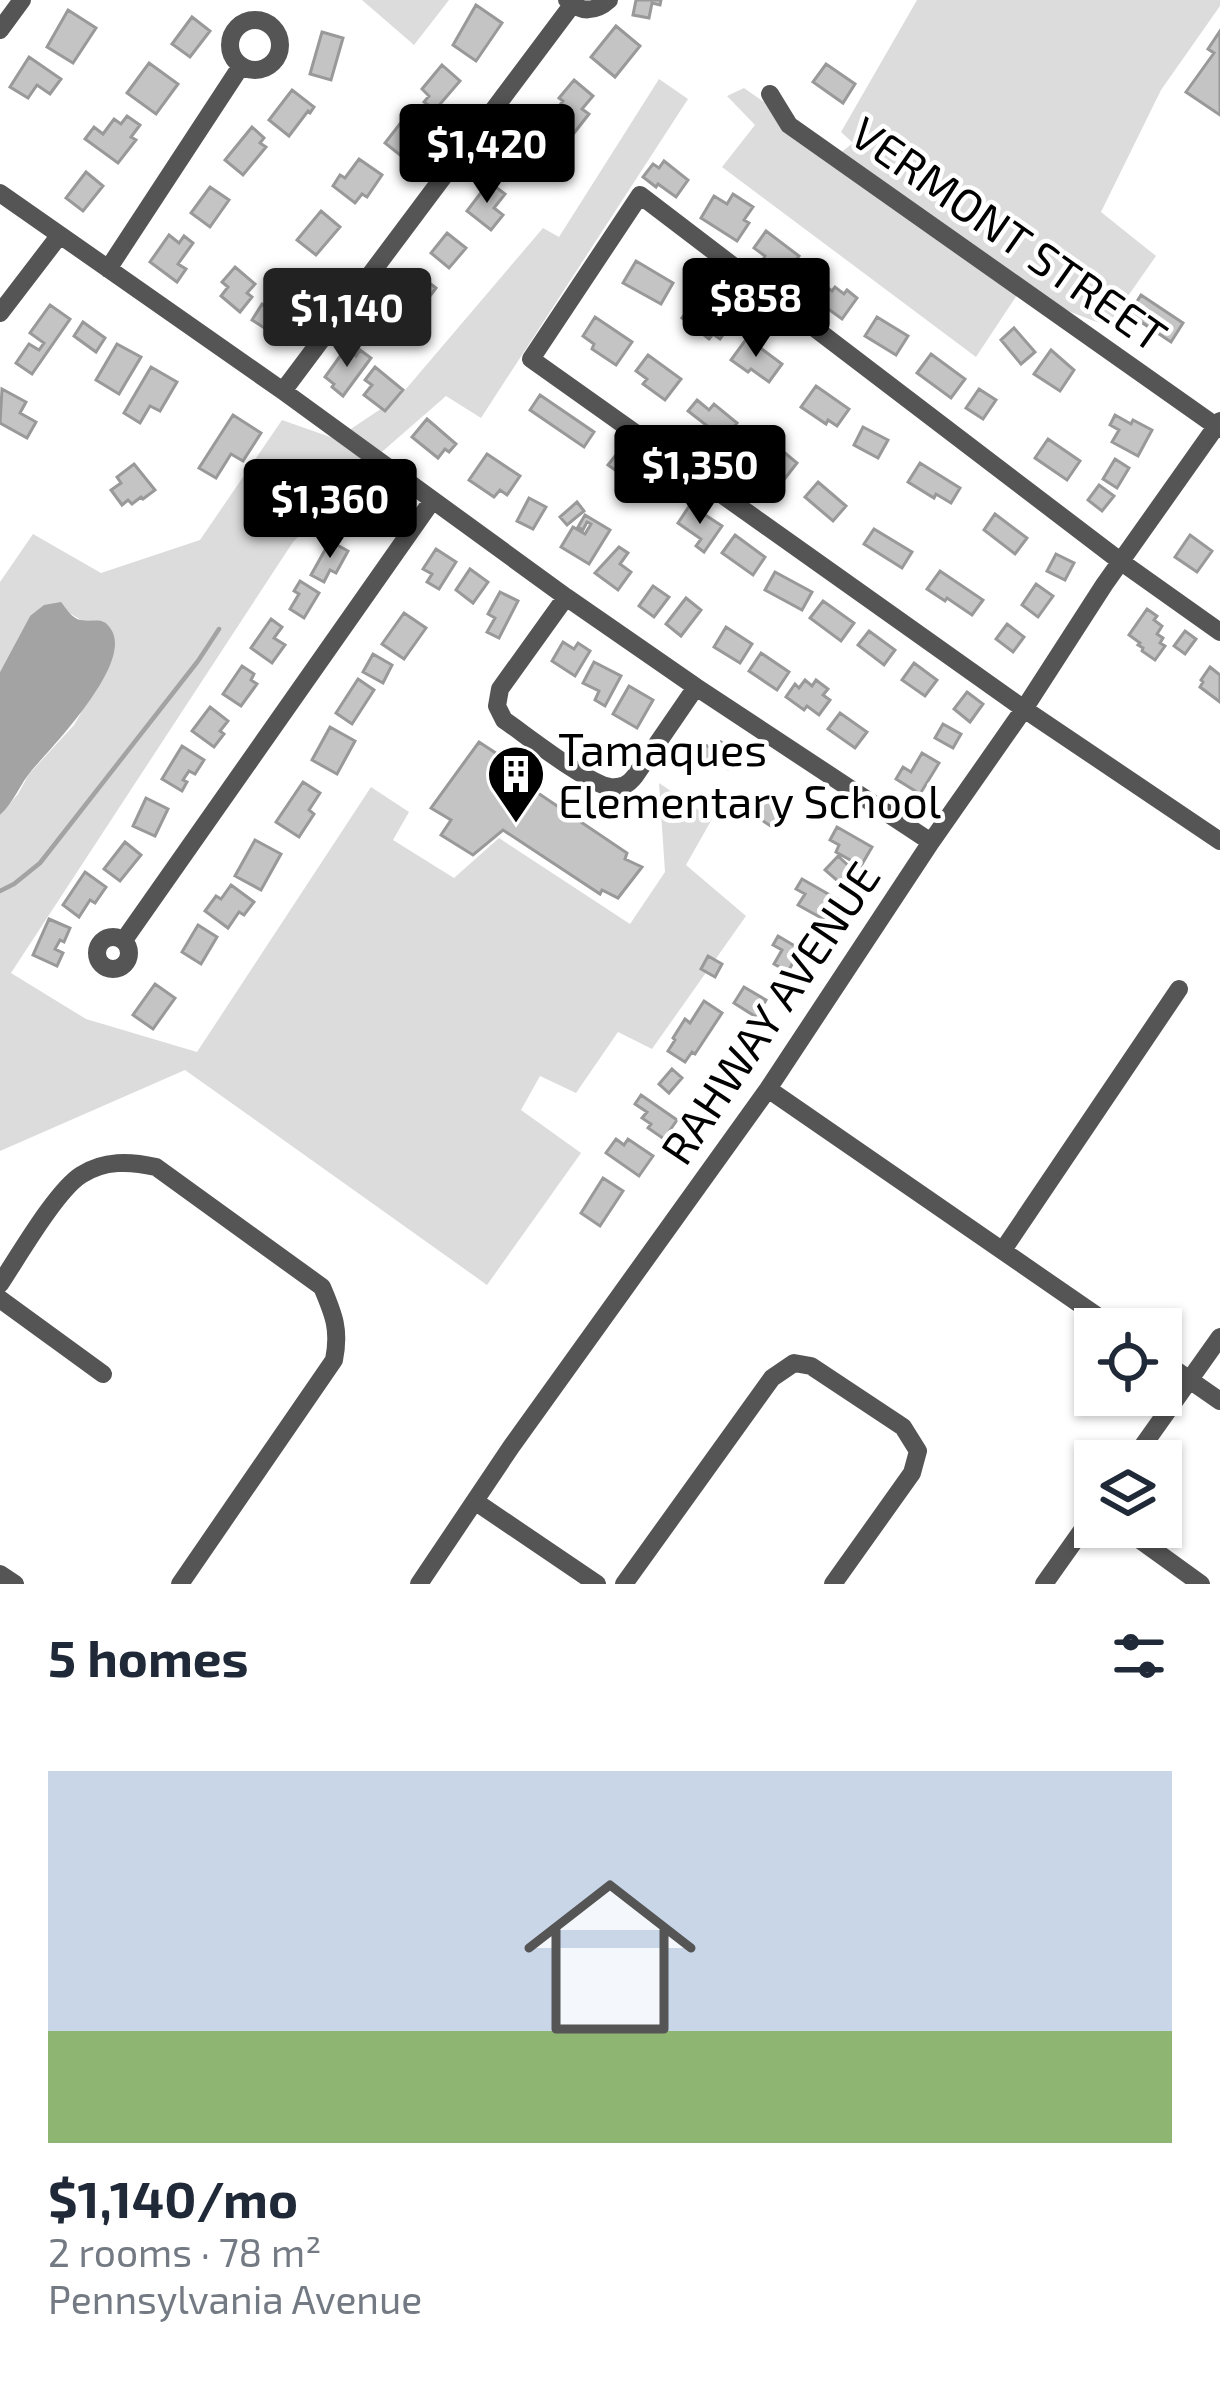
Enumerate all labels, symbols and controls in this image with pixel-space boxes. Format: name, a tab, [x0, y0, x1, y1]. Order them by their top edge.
pin: $1,420	[389, 104, 585, 206]
street label: VERMONT STREET	[842, 104, 1178, 362]
text: $1,420	[427, 119, 547, 166]
pin: $858	[685, 258, 827, 360]
pin: $1,140	[249, 268, 445, 370]
text: $858	[710, 273, 802, 320]
text: $1,140	[290, 283, 404, 330]
pin: $1,350	[602, 425, 798, 527]
text: $1,350	[641, 440, 759, 487]
pin: $1,360	[232, 459, 428, 561]
text: $1,360	[271, 474, 389, 521]
place label: Tamaques Elementary School	[558, 721, 941, 827]
building icon: Tamaques Elementary School	[485, 743, 547, 825]
street label: RAHWAY AVENUE	[648, 851, 890, 1173]
map controls	[1074, 1308, 1182, 1548]
button: locate	[1074, 1308, 1182, 1416]
button: layers	[1074, 1440, 1182, 1548]
icon: filters	[1106, 1623, 1172, 1689]
text: 5 homes	[48, 1626, 249, 1687]
icon: home	[502, 1849, 718, 2065]
text: $1,140/mo	[48, 2167, 298, 2228]
text: 2 rooms · 78 m²	[48, 2228, 321, 2275]
text: Pennsylvania Avenue	[48, 2275, 422, 2322]

